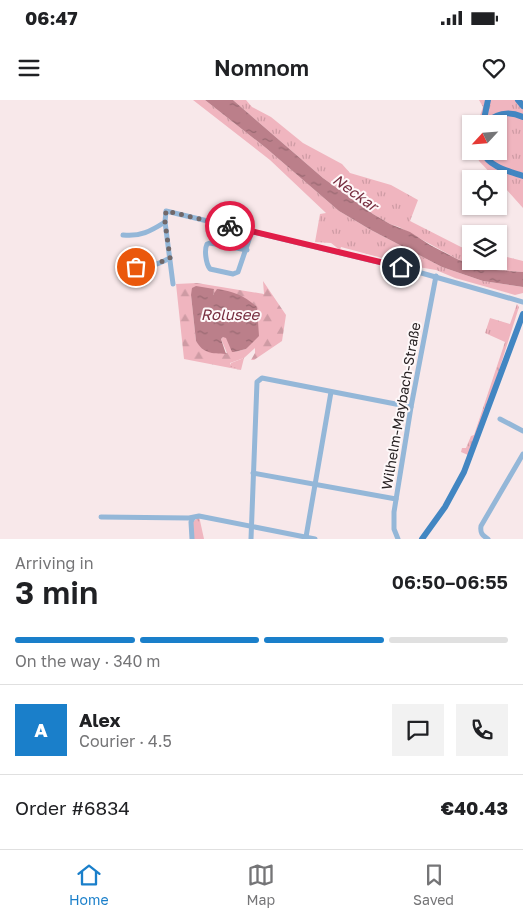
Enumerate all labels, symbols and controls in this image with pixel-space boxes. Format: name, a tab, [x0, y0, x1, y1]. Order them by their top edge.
text: 06:47	[25, 6, 78, 29]
icon: menu	[15, 54, 43, 82]
text: Nomnom	[214, 54, 309, 81]
icon: heart	[480, 54, 508, 82]
north arrow	[462, 115, 508, 160]
map controls	[462, 115, 507, 270]
water label: Neckar	[330, 170, 383, 216]
button: locate	[462, 170, 507, 215]
courier	[205, 201, 255, 251]
icon: bike	[216, 212, 244, 240]
button: layers	[462, 225, 507, 270]
pin	[115, 246, 157, 288]
pin	[380, 246, 422, 288]
icon: bag	[122, 253, 150, 281]
icon: home	[387, 253, 415, 281]
water label: Rolusee	[201, 305, 260, 323]
street label: Wilhelm-Maybach-Straße	[377, 321, 424, 491]
text: Arriving in	[15, 553, 94, 573]
text: 06:50–06:55	[392, 570, 508, 593]
text: 3 min	[15, 573, 98, 611]
text: On the way · 340 m	[15, 651, 161, 671]
button: chat	[392, 704, 444, 756]
button: phone	[456, 704, 508, 756]
text: Alex	[79, 708, 120, 731]
text: A	[34, 718, 48, 741]
text: Courier · 4.5	[79, 731, 172, 751]
text: Order #6834	[15, 796, 130, 819]
text: €40.43	[441, 796, 508, 819]
tab: Home	[69, 861, 109, 908]
tab: Map	[247, 861, 275, 908]
tab: Saved	[413, 861, 454, 908]

